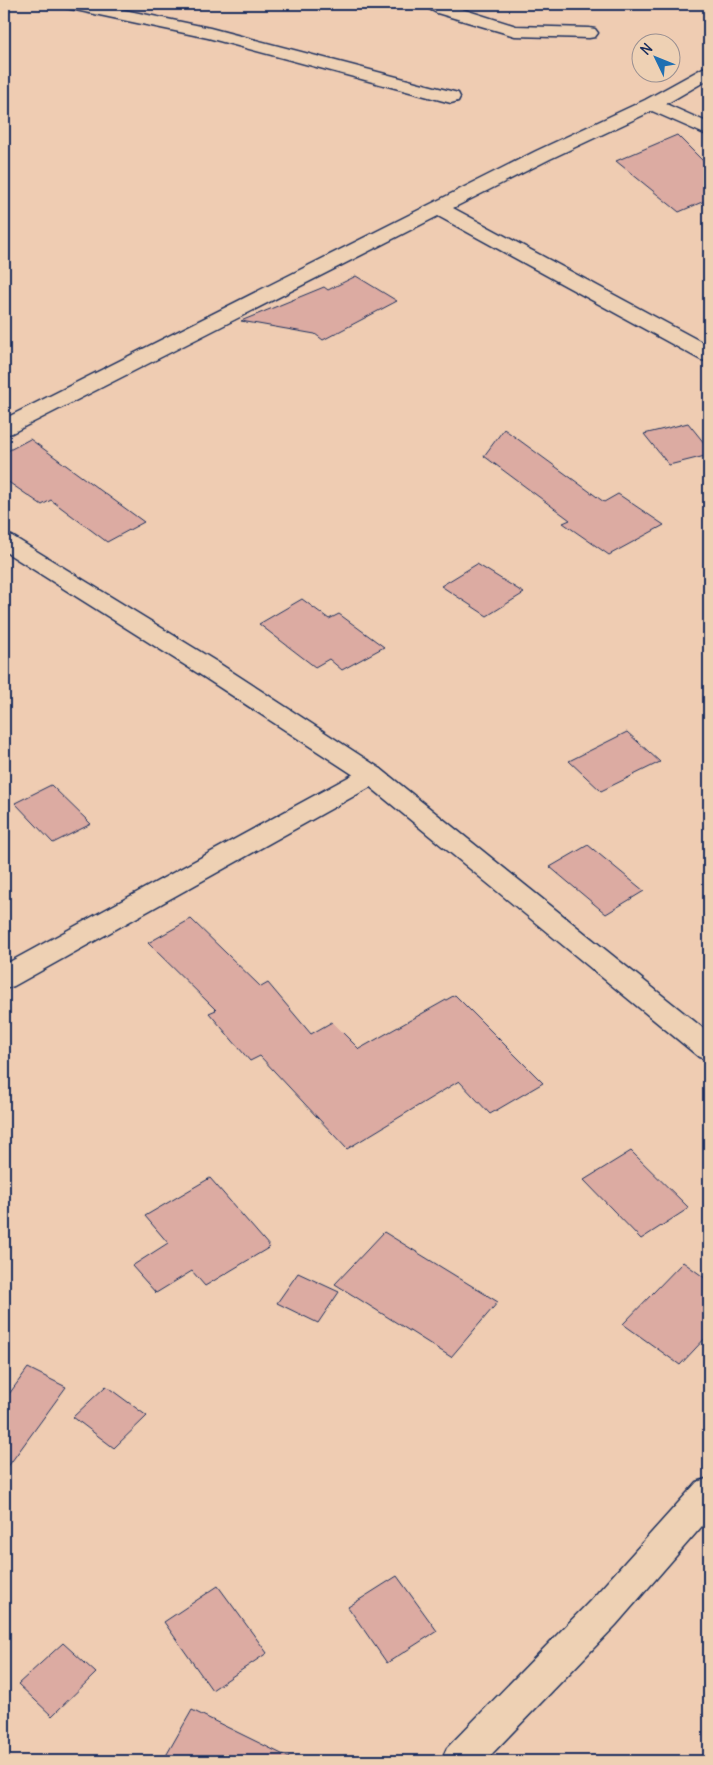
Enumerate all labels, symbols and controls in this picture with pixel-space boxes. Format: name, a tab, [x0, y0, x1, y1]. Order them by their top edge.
north arrow	[630, 32, 680, 82]
text: N	[637, 39, 656, 59]

